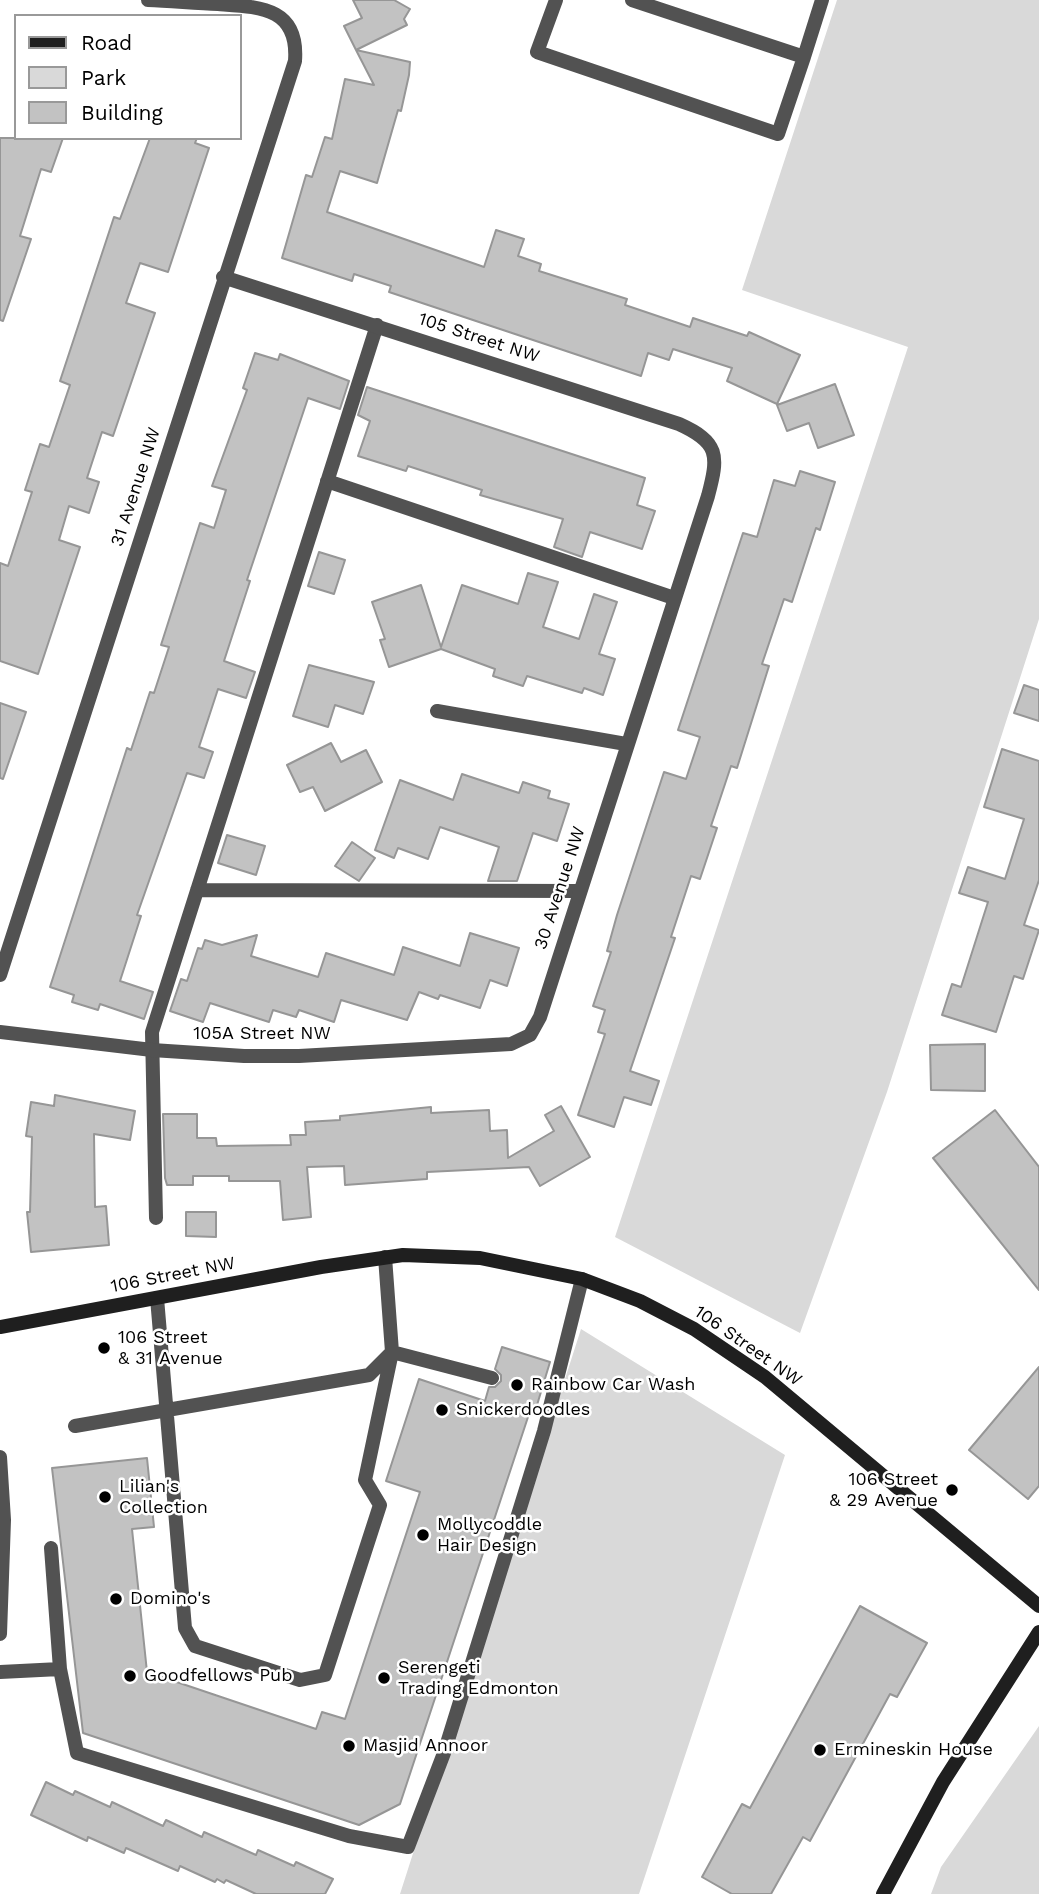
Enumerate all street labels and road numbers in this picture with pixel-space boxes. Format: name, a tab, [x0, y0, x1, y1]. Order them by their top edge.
street label: 105 Street NW	[416, 308, 542, 368]
street label: 31 Avenue NW	[107, 425, 165, 549]
street label: 30 Avenue NW	[530, 824, 590, 952]
street label: 105A Street NW	[193, 1023, 331, 1045]
street label: 106 Street NW	[109, 1252, 237, 1298]
street label: 106 Street NW	[690, 1301, 806, 1391]

